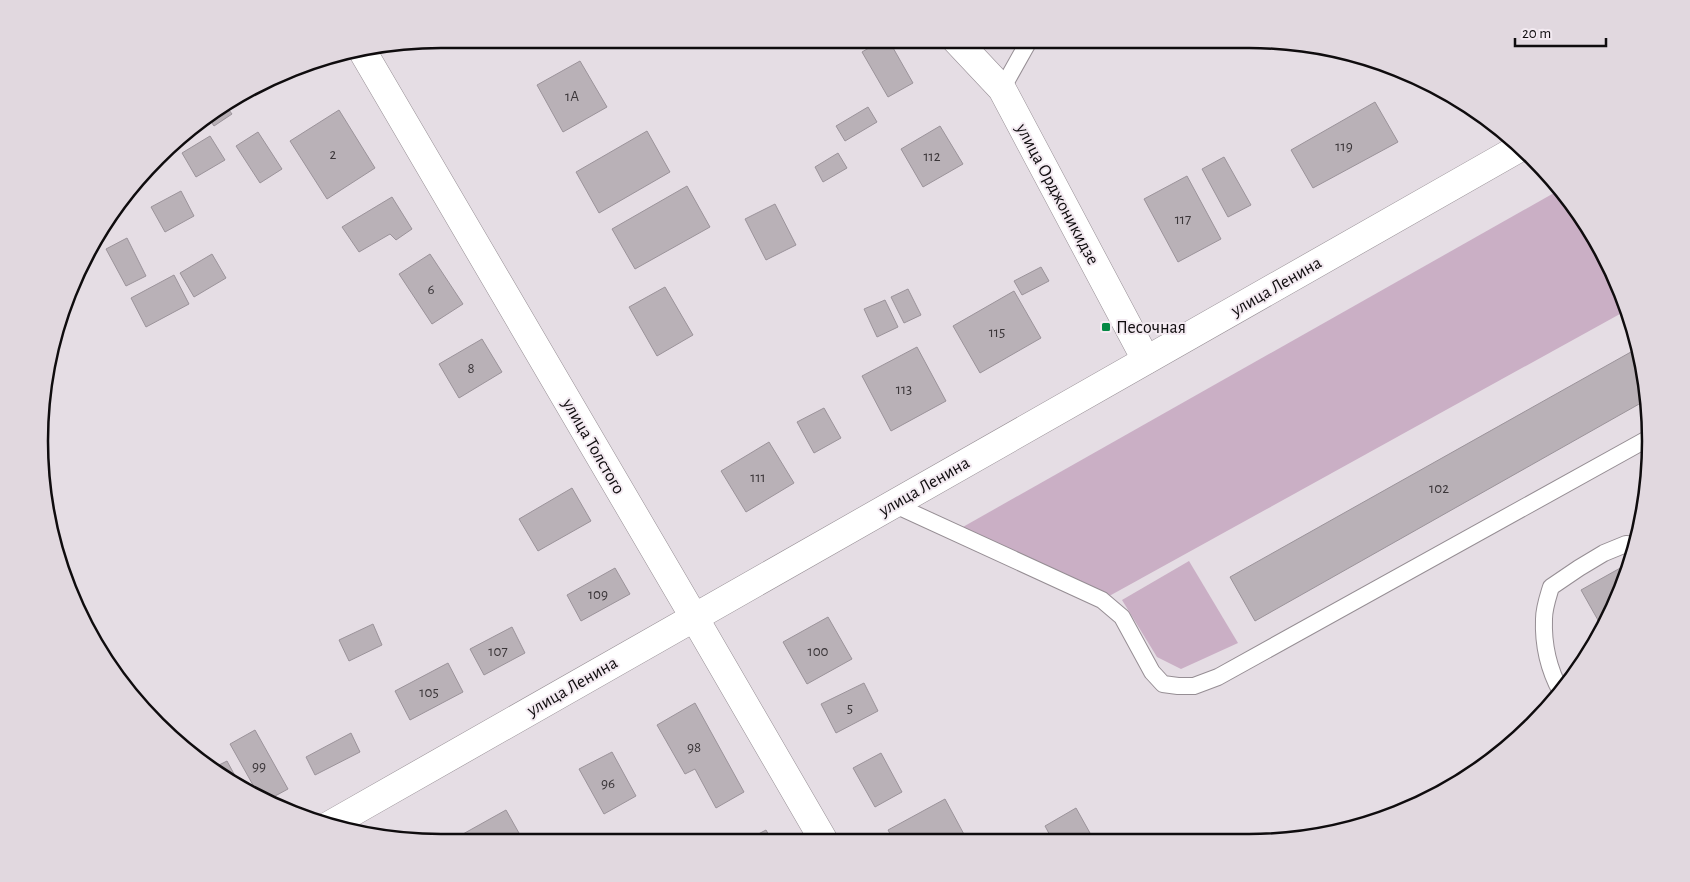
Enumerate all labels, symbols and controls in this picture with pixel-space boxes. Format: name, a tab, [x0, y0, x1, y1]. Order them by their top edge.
scale bar	[1515, 15, 1606, 47]
text: 20 m	[1522, 26, 1551, 41]
house number: 1А	[565, 89, 579, 104]
street label: улица Орджоникидзе	[1012, 120, 1102, 268]
house number: 119	[1335, 139, 1353, 154]
house number: 2	[330, 147, 337, 162]
house number: 112	[923, 149, 941, 164]
house number: 117	[1175, 212, 1191, 227]
street label: улица Ленина	[1227, 254, 1325, 320]
house number: 6	[427, 282, 435, 297]
place label: Песочная	[1116, 319, 1186, 337]
marker: Песочная	[1100, 321, 1112, 333]
house number: 115	[989, 325, 1005, 340]
house number: 8	[467, 361, 475, 376]
house number: 113	[896, 382, 912, 397]
street label: улица Толстого	[558, 395, 628, 497]
street label: улица Ленина	[875, 454, 973, 520]
house number: 111	[750, 470, 766, 485]
house number: 102	[1429, 481, 1449, 496]
house number: 109	[588, 587, 608, 602]
house number: 107	[488, 644, 508, 659]
house number: 100	[807, 644, 829, 659]
street label: улица Ленина	[523, 654, 621, 720]
house number: 105	[419, 685, 439, 700]
house number: 5	[847, 701, 853, 716]
house number: 98	[687, 740, 701, 755]
house number: 99	[252, 759, 266, 774]
house number: 96	[601, 776, 615, 791]

